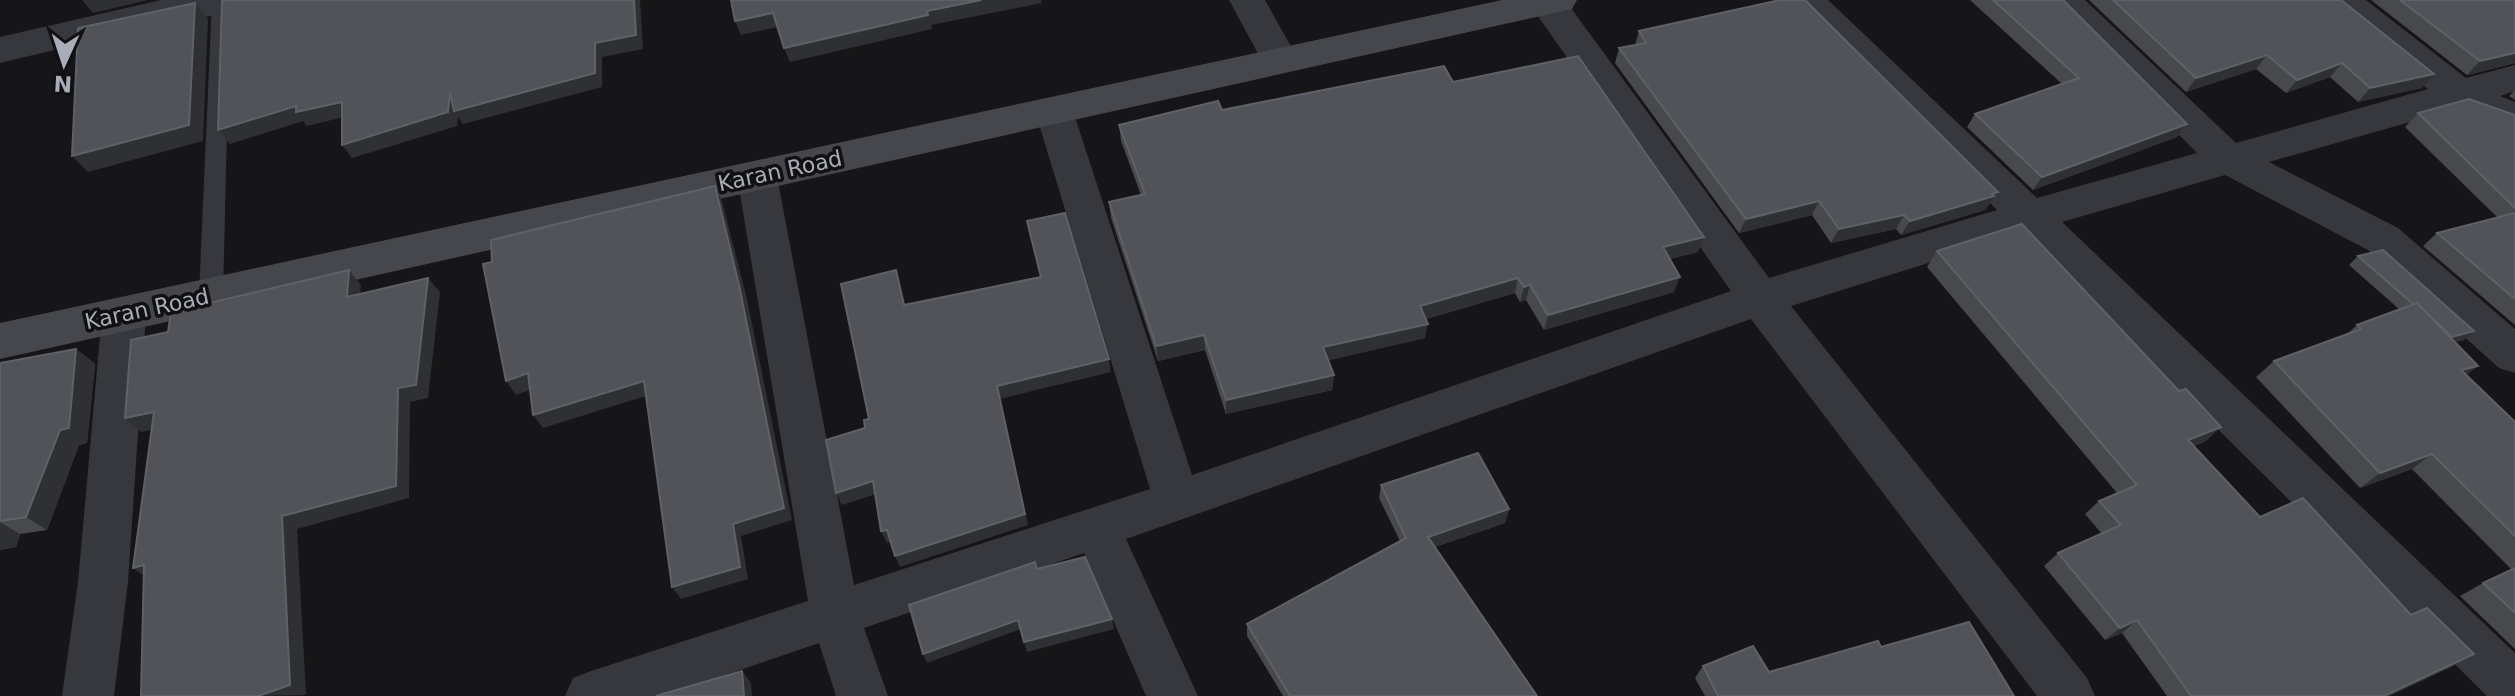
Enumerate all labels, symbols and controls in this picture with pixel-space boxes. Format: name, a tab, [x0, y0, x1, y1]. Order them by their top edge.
north arrow	[24, 24, 104, 104]
text: N	[53, 71, 73, 96]
street label: Karan Road	[716, 146, 844, 196]
street label: Karan Road	[83, 284, 211, 334]

